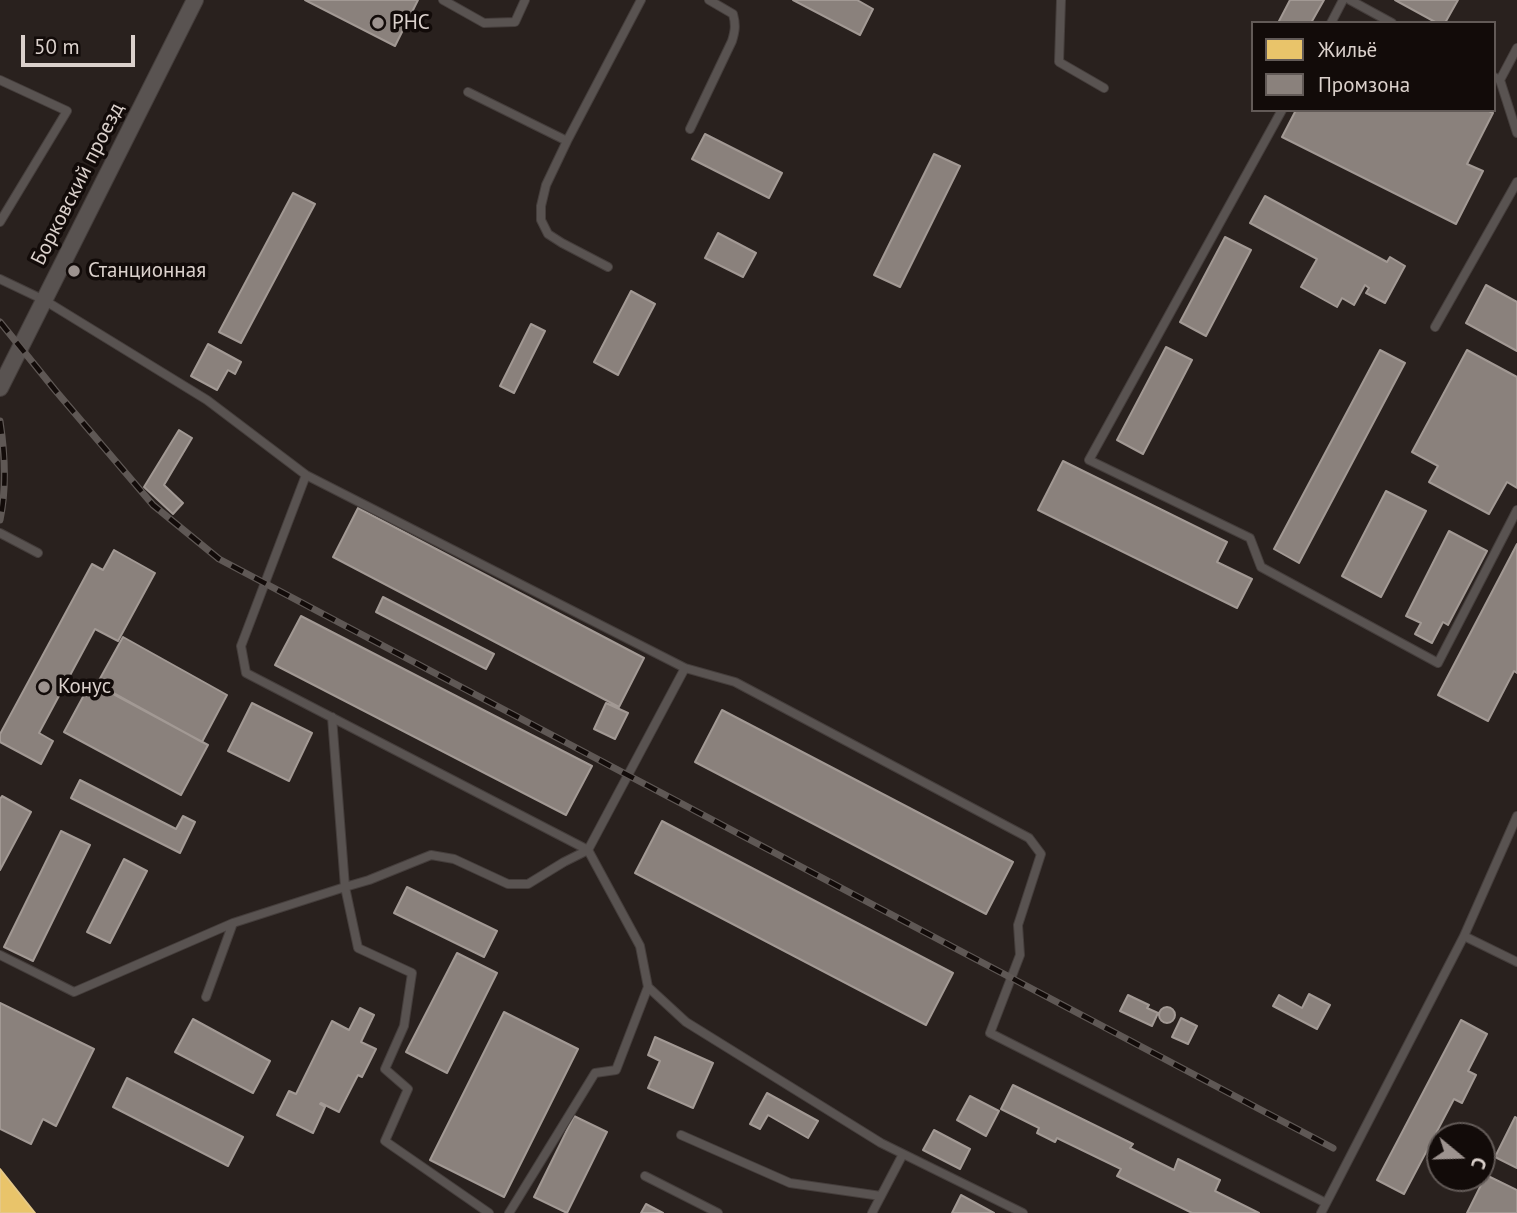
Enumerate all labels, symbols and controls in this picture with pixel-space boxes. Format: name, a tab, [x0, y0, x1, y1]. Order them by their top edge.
place label: РНС	[392, 10, 430, 36]
marker: РНС	[370, 15, 386, 31]
scale bar	[24, 21, 138, 65]
legend	[1251, 21, 1496, 112]
text: 50 m	[34, 33, 80, 60]
text: Жильё	[1318, 36, 1377, 63]
text: Промзона	[1318, 71, 1410, 98]
street label: Борковский проезд	[26, 99, 130, 269]
place label: Станционная	[88, 258, 206, 284]
marker: Станционная	[66, 263, 82, 279]
place label: Конус	[58, 674, 111, 700]
marker: Конус	[36, 679, 52, 695]
north arrow	[1426, 1122, 1496, 1192]
text: С	[1466, 1154, 1492, 1172]

